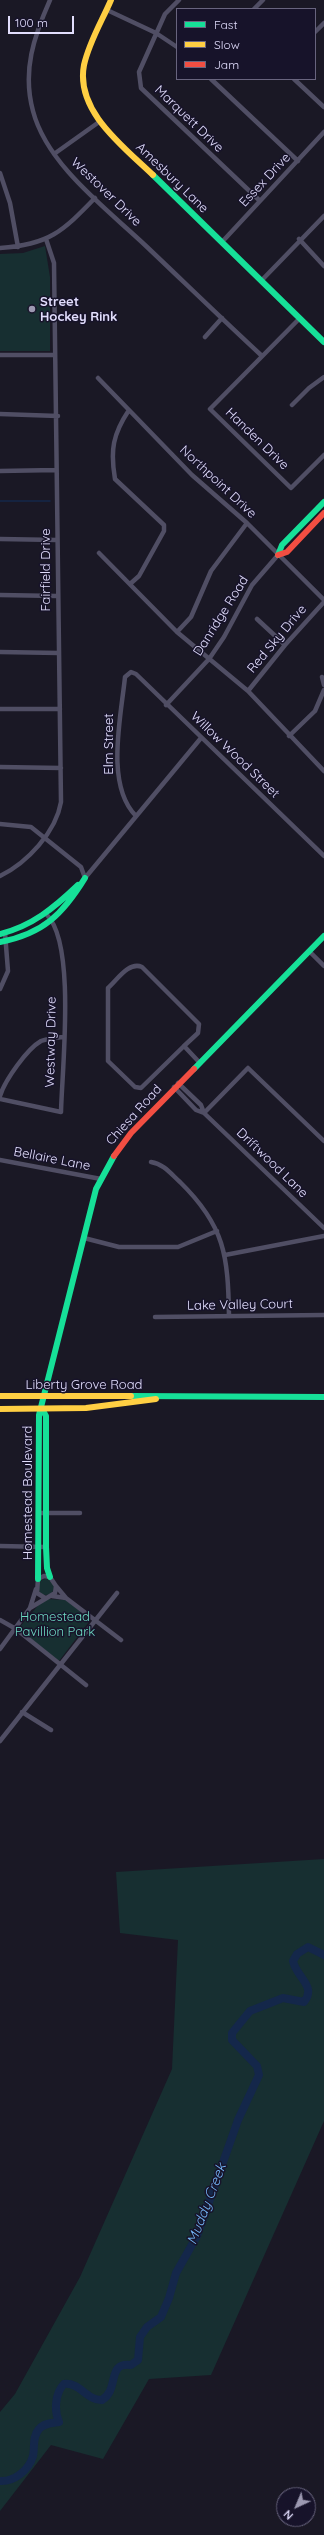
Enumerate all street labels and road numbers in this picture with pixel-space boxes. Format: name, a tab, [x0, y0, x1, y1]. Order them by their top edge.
street label: Marquett Drive	[151, 82, 227, 156]
street label: Amesbury Lane	[133, 140, 211, 216]
street label: Essex Drive	[236, 150, 294, 210]
street label: Westover Drive	[68, 154, 144, 230]
street label: Handen Drive	[222, 405, 292, 473]
street label: Northpoint Drive	[176, 442, 260, 522]
street label: Fairfield Drive	[38, 528, 54, 612]
street label: Danridge Road	[190, 573, 252, 659]
street label: Red Sky Drive	[244, 602, 310, 676]
street label: Willow Wood Street	[187, 709, 283, 801]
street label: Elm Street	[101, 713, 117, 775]
street label: Westway Drive	[42, 997, 60, 1087]
street label: Chiesa Road	[103, 1082, 165, 1148]
street label: Driftwood Lane	[233, 1125, 311, 1201]
street label: Bellaire Lane	[12, 1144, 92, 1174]
street label: Lake Valley Court	[187, 1296, 293, 1314]
street label: Liberty Grove Road	[26, 1377, 142, 1393]
street label: Homestead Boulevard	[20, 1426, 36, 1560]

